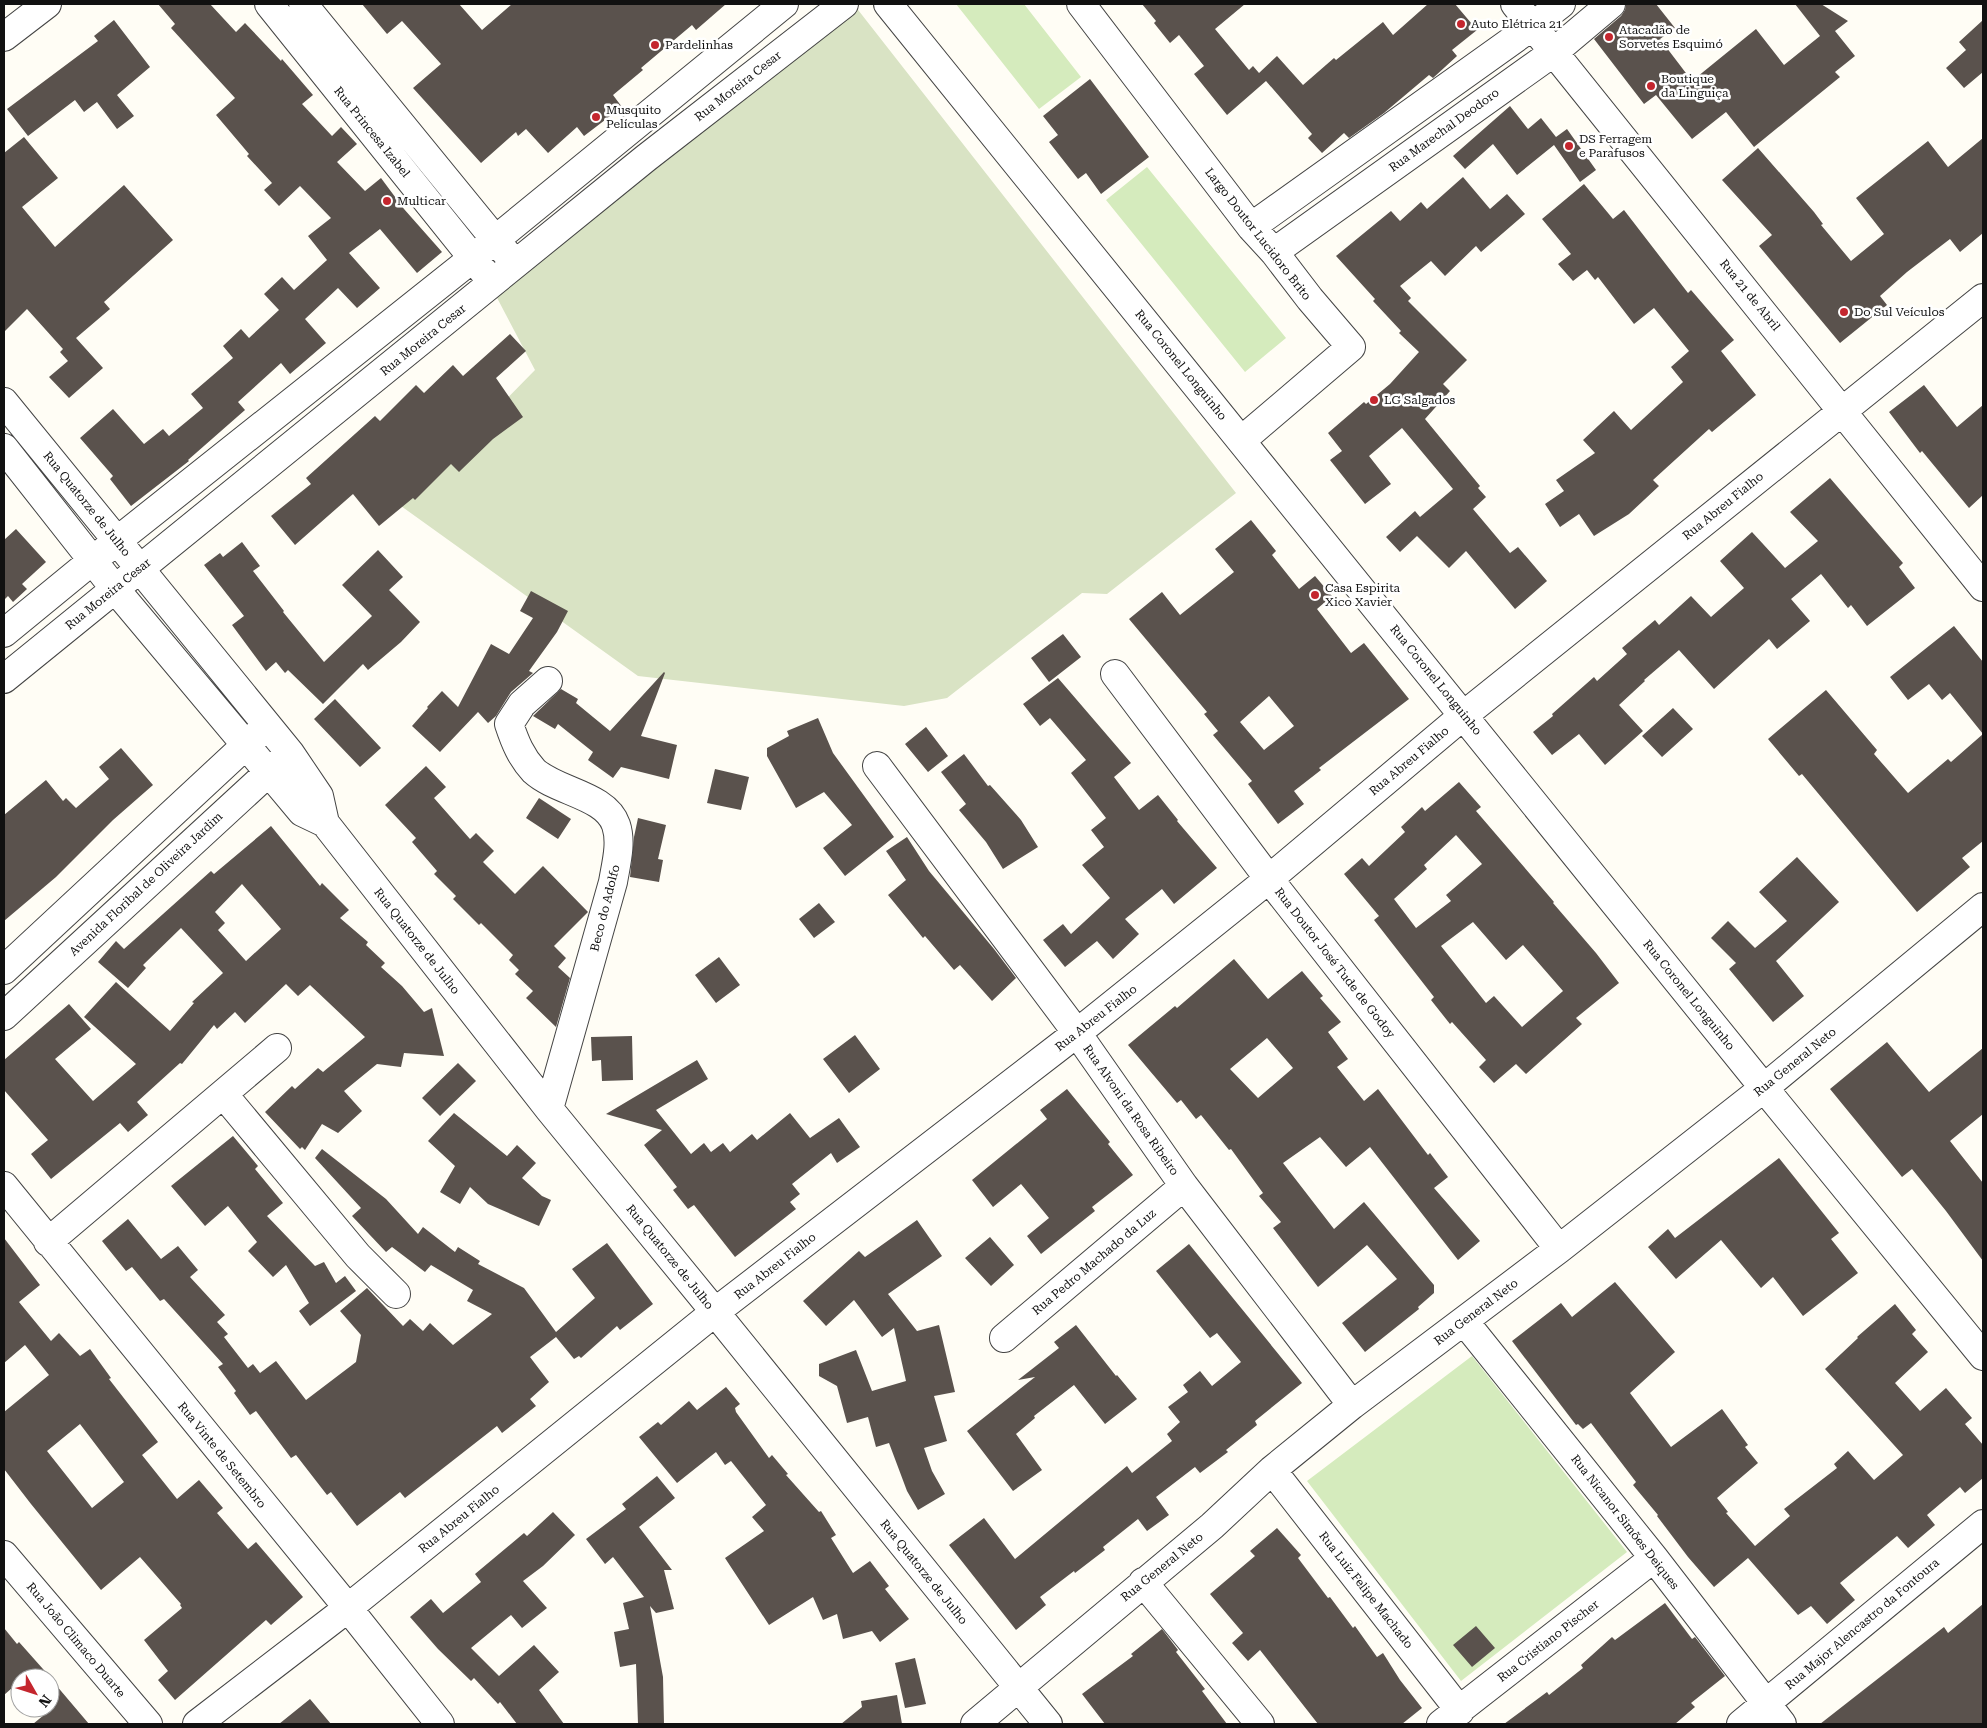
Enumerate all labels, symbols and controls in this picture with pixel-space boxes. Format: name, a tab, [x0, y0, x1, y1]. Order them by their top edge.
place label: Auto Elétrica 21	[1471, 17, 1563, 31]
marker: Auto Elétrica 21	[1455, 18, 1467, 30]
place label: Atacadão de Sorvetes Esquimó	[1619, 23, 1723, 51]
marker: Atacadão de Sorvetes Esquimó	[1603, 31, 1615, 43]
place label: Pardelinhas	[665, 38, 733, 52]
marker: Pardelinhas	[649, 39, 661, 51]
street label: Rua Moreira Cesar	[692, 48, 784, 124]
place label: Boutique da Linguiça	[1661, 72, 1729, 100]
marker: Boutique da Linguiça	[1645, 80, 1657, 92]
street label: Rua Princesa Izabel	[331, 84, 413, 180]
street label: Rua Marechal Deodoro	[1386, 85, 1502, 175]
place label: Musquito Películas	[606, 103, 661, 131]
marker: Musquito Películas	[590, 111, 602, 123]
place label: DS Ferragem e Parafusos	[1579, 132, 1652, 160]
marker: DS Ferragem e Parafusos	[1563, 140, 1575, 152]
street label: Largo Doutor Lucidoro Brito	[1202, 165, 1314, 303]
place label: Multicar	[397, 194, 446, 208]
marker: Multicar	[381, 195, 393, 207]
street label: Rua 21 de Abril	[1717, 257, 1783, 334]
street label: Rua Moreira Cesar	[378, 301, 469, 379]
place label: Do Sul Veículos	[1854, 305, 1945, 319]
marker: Do Sul Veículos	[1838, 306, 1850, 318]
street label: Rua Coronel Longuinho	[1132, 307, 1230, 423]
place label: LG Salgados	[1384, 393, 1456, 407]
marker: LG Salgados	[1368, 394, 1380, 406]
street label: Rua Quatorze de Julho	[40, 449, 134, 559]
street label: Rua Abreu Fialho	[1680, 469, 1766, 543]
street label: Rua Moreira Cesar	[63, 555, 154, 633]
place label: Casa Espirita Xico Xavier	[1325, 581, 1401, 609]
marker: Casa Espirita Xico Xavier	[1309, 589, 1321, 601]
street label: Rua Coronel Longuinho	[1387, 622, 1485, 738]
street label: Rua Abreu Fialho	[1366, 724, 1452, 798]
street label: Avenida Floribal de Oliveira Jardim	[67, 809, 225, 959]
street label: Beco do Adolfo	[587, 863, 623, 953]
street label: Rua Quatorze de Julho	[371, 885, 463, 997]
street label: Rua Doutor José Tude de Godoy	[1272, 885, 1399, 1042]
street label: Rua Coronel Longuinho	[1640, 937, 1738, 1053]
street label: Rua Abreu Fialho	[1052, 982, 1140, 1054]
street label: Rua General Neto	[1751, 1025, 1839, 1099]
street label: Rua Alvoni da Rosa Ribeiro	[1080, 1042, 1182, 1178]
street label: Rua Quatorze de Julho	[623, 1202, 717, 1312]
street label: Rua Pedro Machado da Luz	[1030, 1206, 1159, 1318]
street label: Rua Abreu Fialho	[731, 1230, 819, 1302]
street label: Rua General Neto	[1431, 1276, 1521, 1348]
street label: Rua Vinte de Setembro	[175, 1399, 269, 1511]
street label: Rua Nicanor Simões Deiques	[1568, 1452, 1682, 1592]
street label: Rua Abreu Fialho	[416, 1482, 502, 1556]
street label: Rua Quatorze de Julho	[877, 1517, 971, 1627]
street label: Rua Luiz Felipe Machado	[1316, 1529, 1416, 1651]
street label: Rua General Neto	[1118, 1530, 1206, 1604]
street label: Rua Major Alencastro da Fontoura	[1782, 1555, 1942, 1693]
street label: Rua João Climaco Duarte	[24, 1580, 128, 1701]
street label: Rua Cristiano Pischer	[1495, 1597, 1601, 1685]
north arrow	[10, 1668, 60, 1718]
text: N	[35, 1692, 55, 1711]

